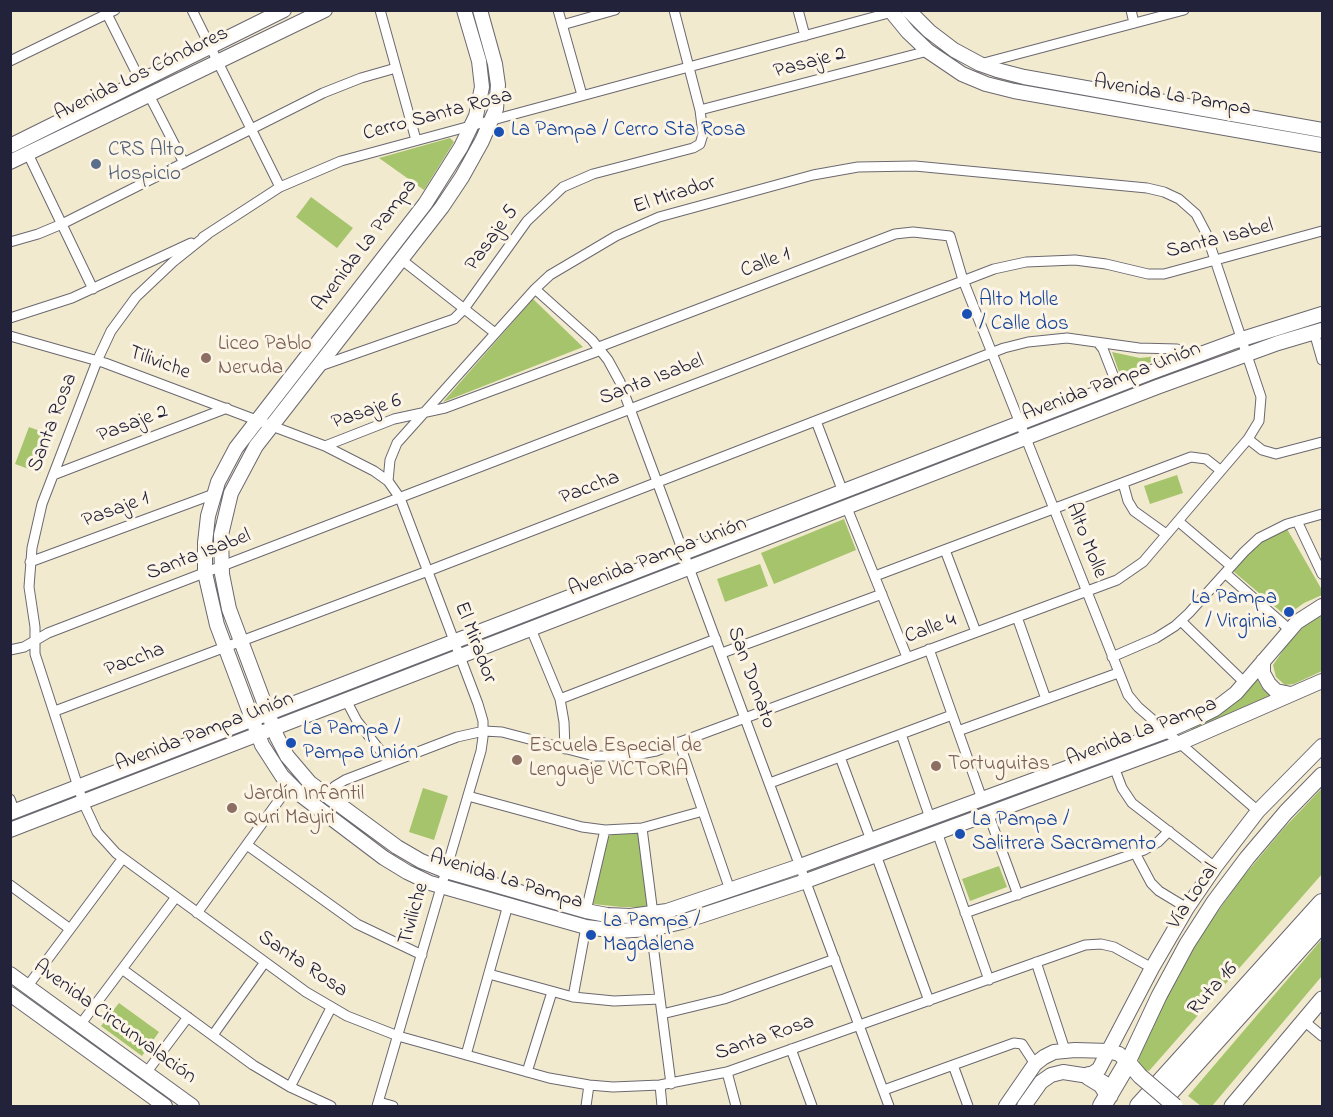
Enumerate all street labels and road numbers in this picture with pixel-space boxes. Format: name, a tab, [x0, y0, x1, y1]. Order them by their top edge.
street label: Avenida Los Cóndores	[51, 22, 233, 128]
street label: Pasaje 2	[771, 42, 849, 86]
street label: Avenida La Pampa	[1091, 71, 1253, 123]
street label: Cerro Santa Rosa	[361, 84, 515, 148]
street label: El Mirador	[631, 171, 719, 221]
street label: Avenida La Pampa	[308, 175, 424, 317]
street label: Pasaje 5	[461, 201, 525, 277]
street label: Santa Isabel	[1164, 214, 1276, 266]
street label: Calle 1	[738, 243, 794, 285]
street label: Avenida Pampa Unión	[1019, 337, 1205, 429]
street label: Tiliviche	[125, 341, 193, 387]
street label: Santa Isabel	[596, 350, 708, 412]
street label: Santa Rosa	[24, 370, 84, 476]
street label: Pasaje 6	[329, 389, 405, 437]
street label: Pasaje 2	[94, 400, 172, 450]
street label: Paccha	[556, 466, 624, 512]
street label: Pasaje 1	[79, 487, 153, 535]
street label: Alto Molle	[1058, 500, 1112, 582]
street label: Avenida Pampa Unión	[565, 512, 751, 604]
street label: Santa Isabel	[143, 525, 255, 587]
street label: El Mirador	[447, 599, 501, 687]
street label: Calle 4	[902, 609, 960, 651]
street label: San Donato	[720, 624, 780, 732]
street label: Paccha	[101, 638, 169, 684]
street label: Avenida Pampa Unión	[112, 687, 298, 779]
street label: Avenida La Pampa	[1063, 693, 1221, 773]
street label: Avenida La Pampa	[426, 846, 586, 916]
street label: Vía Local	[1163, 859, 1225, 935]
street label: Tiviliche	[394, 880, 436, 948]
street label: Santa Rosa	[252, 926, 352, 1004]
street label: Avenida Circunvalación	[27, 955, 201, 1091]
street label: Ruta 16	[1184, 958, 1244, 1022]
street label: Santa Rosa	[712, 1010, 818, 1068]

